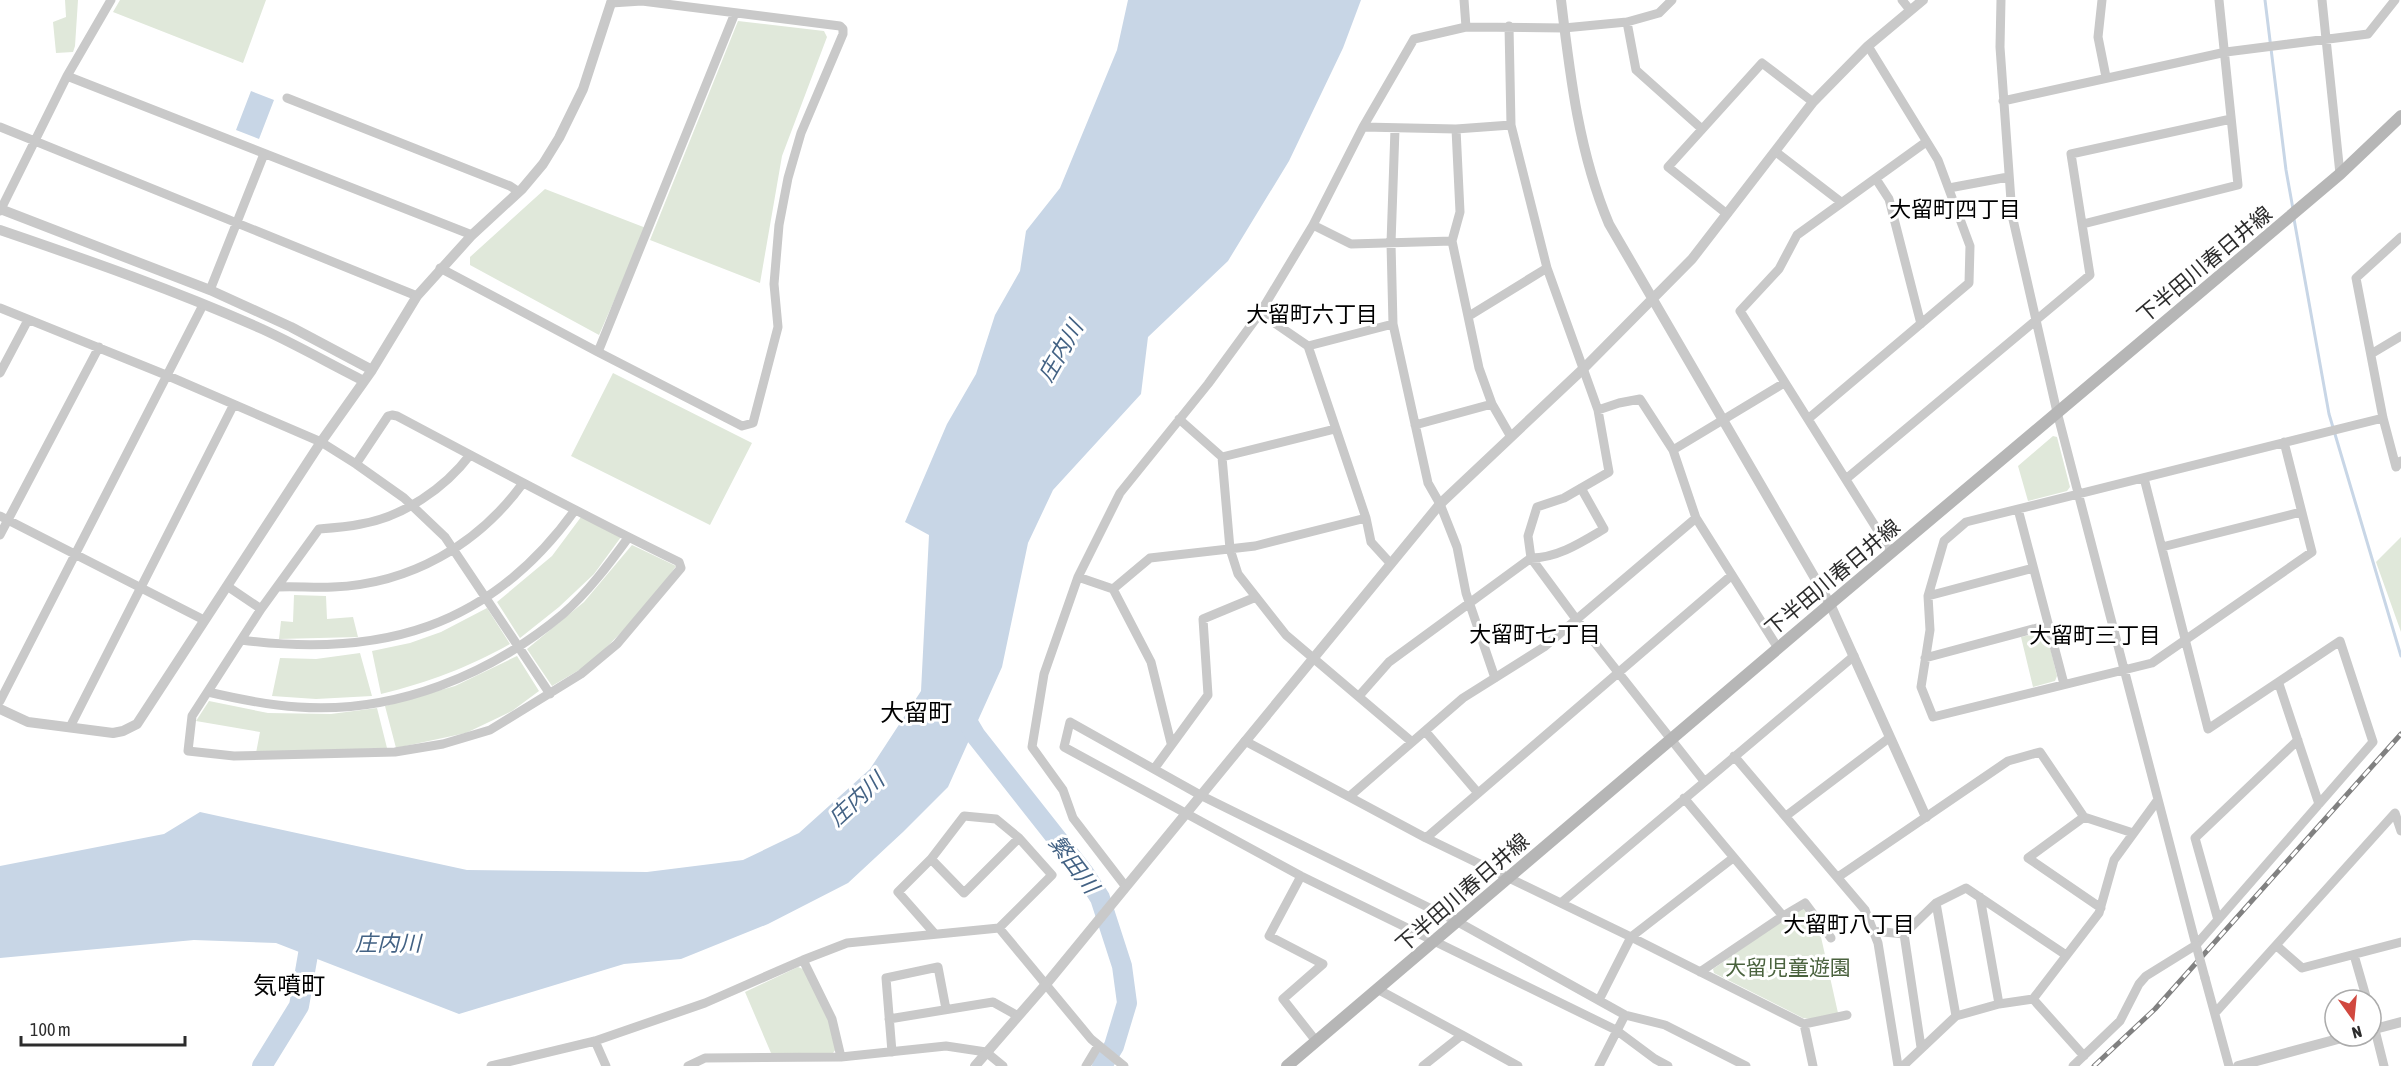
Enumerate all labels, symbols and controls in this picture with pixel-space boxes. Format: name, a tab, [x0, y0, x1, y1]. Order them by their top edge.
district label: 大留町四丁目	[1889, 196, 2021, 222]
street label: 下半田川春日井線	[2132, 201, 2276, 327]
district label: 大留町六丁目	[1246, 301, 1378, 327]
water label: 庄内川	[1032, 314, 1089, 386]
street label: 下半田川春日井線	[1760, 514, 1904, 640]
district label: 大留町七丁目	[1469, 621, 1601, 647]
district label: 大留町三丁目	[2029, 622, 2161, 648]
district label: 大留町	[880, 699, 952, 726]
water label: 庄内川	[823, 766, 890, 831]
street label: 下半田川春日井線	[1391, 828, 1533, 956]
water label: 繁田川	[1044, 830, 1105, 900]
district label: 大留町八丁目	[1783, 911, 1915, 937]
water label: 庄内川	[355, 930, 423, 956]
park label: 大留児童遊園	[1725, 955, 1851, 979]
district label: 気噴町	[253, 972, 325, 999]
north arrow	[2323, 988, 2383, 1048]
scale bar	[21, 1009, 184, 1047]
text: 100 m	[30, 1019, 71, 1040]
text: N	[2350, 1023, 2364, 1042]

